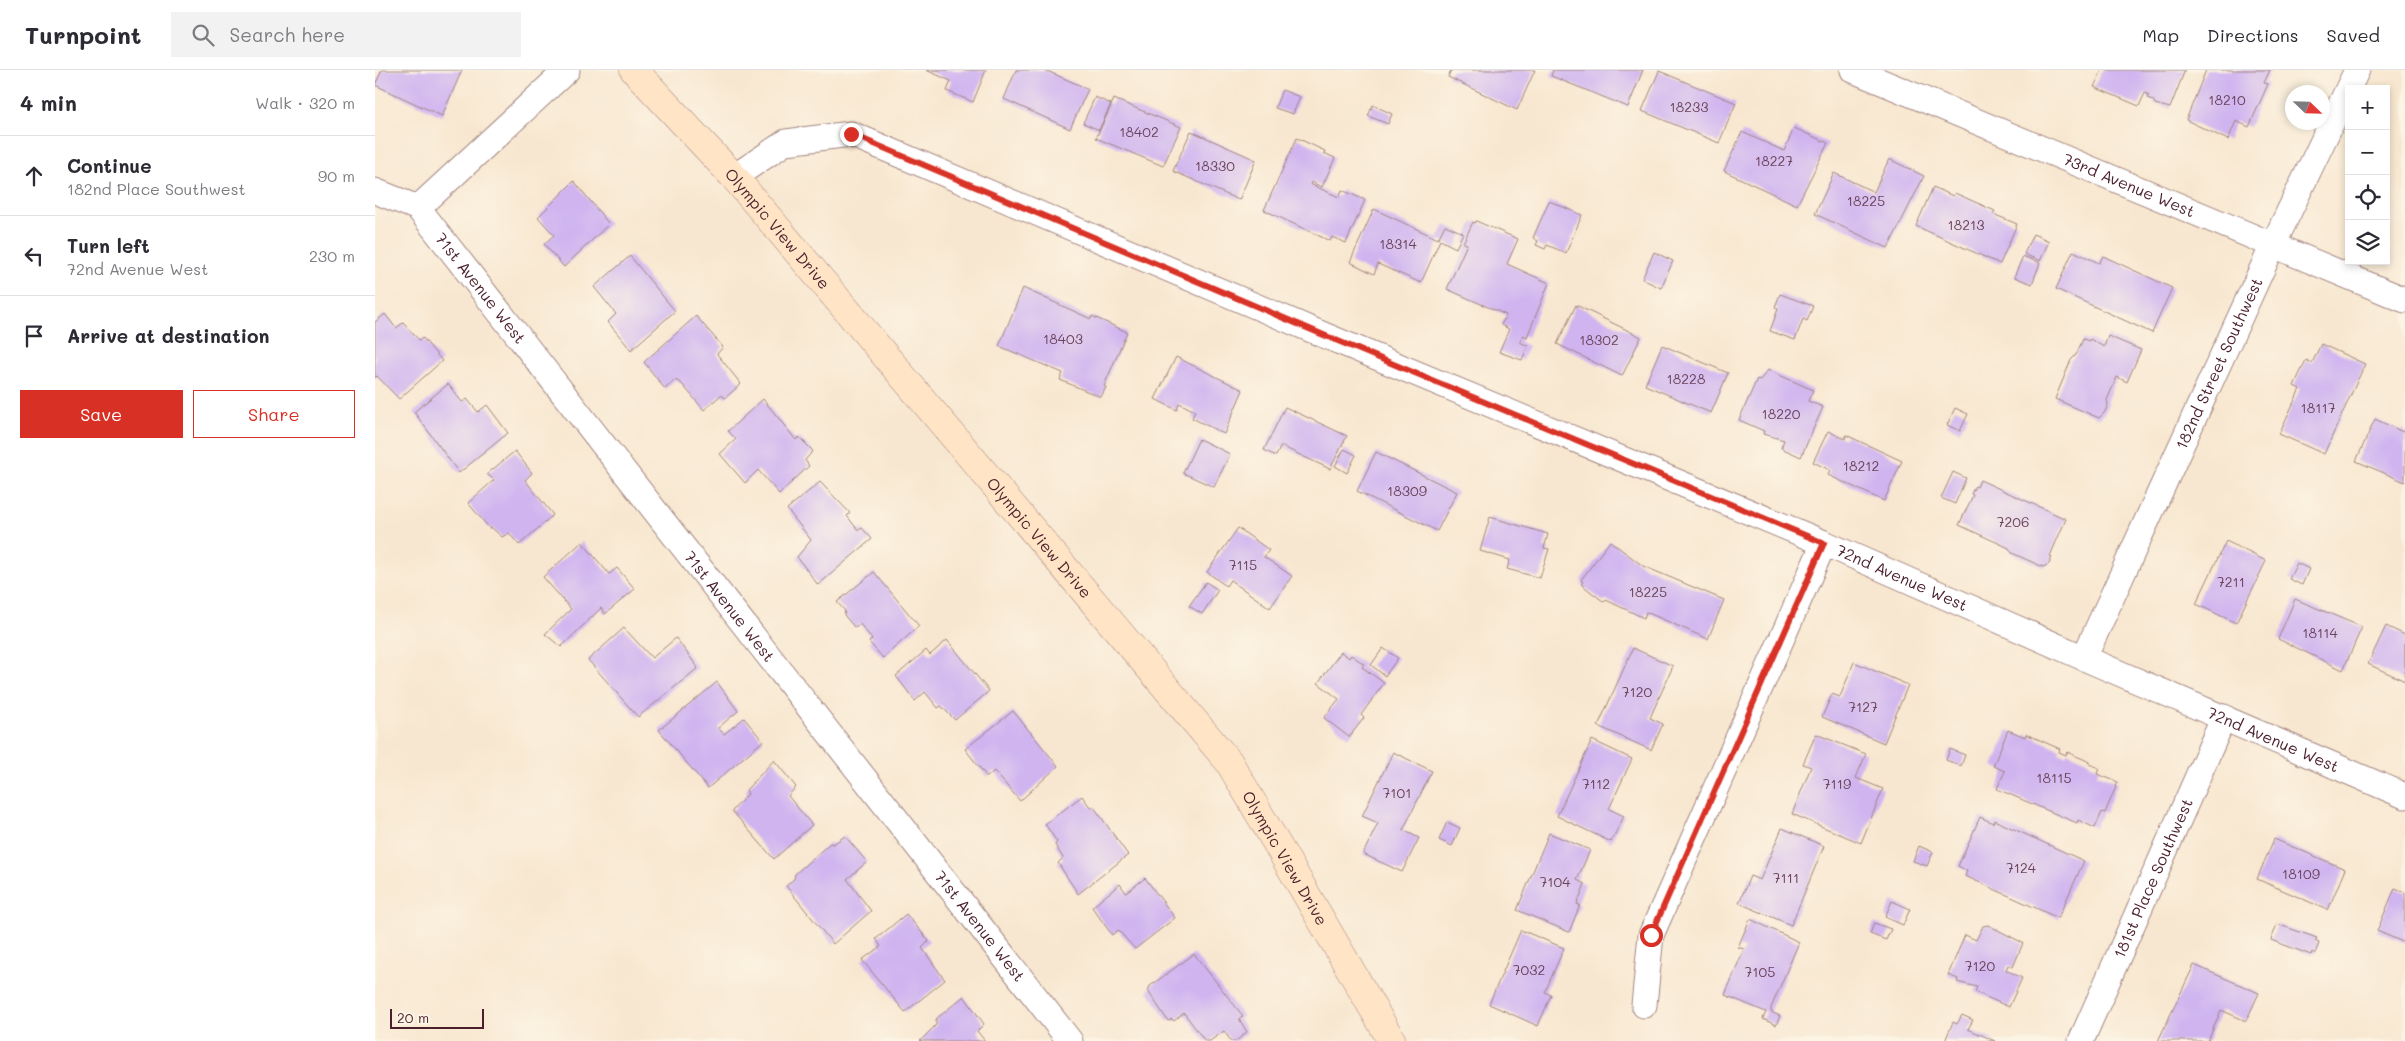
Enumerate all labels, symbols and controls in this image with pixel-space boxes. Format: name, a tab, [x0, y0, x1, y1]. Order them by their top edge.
search box	[171, 12, 521, 57]
text: Turnpoint	[25, 19, 141, 50]
icon: search	[189, 21, 217, 49]
text: Search here	[229, 22, 345, 47]
text: Map	[2142, 23, 2179, 47]
text: Directions	[2207, 23, 2299, 47]
text: Saved	[2327, 23, 2380, 47]
north arrow	[2285, 85, 2330, 130]
map controls	[2345, 85, 2390, 265]
button: +	[2345, 85, 2390, 130]
text: 4 min	[20, 89, 77, 116]
house number: 18210	[2208, 90, 2246, 109]
text: Walk · 320 m	[255, 92, 355, 113]
house number: 18233	[1670, 97, 1708, 116]
house number: 18402	[1119, 122, 1159, 141]
route end	[840, 123, 863, 146]
button: −	[2345, 130, 2390, 175]
street label: 73rd Avenue West	[2060, 148, 2198, 221]
house number: 18227	[1755, 151, 1793, 170]
text: Continue	[67, 153, 152, 178]
house number: 18330	[1195, 156, 1235, 175]
icon: ahead	[20, 162, 48, 190]
street label: Olympic View Drive	[721, 163, 835, 293]
text: 90 m	[318, 165, 355, 186]
button: locate	[2345, 175, 2390, 220]
text: 182nd Place Southwest	[67, 178, 246, 199]
house number: 18225	[1847, 191, 1885, 210]
house number: 18213	[1948, 215, 1985, 234]
button: layers	[2345, 220, 2390, 265]
street label: 71st Avenue West	[431, 228, 531, 348]
text: Turn left	[67, 233, 150, 258]
house number: 18314	[1379, 234, 1417, 253]
icon: left	[20, 242, 48, 270]
text: 230 m	[309, 245, 355, 266]
text: 72nd Avenue West	[67, 258, 208, 279]
street label: 182nd Street Southwest	[2170, 274, 2267, 452]
icon: arrive	[20, 322, 48, 350]
text: Arrive at destination	[67, 323, 270, 348]
house number: 18403	[1043, 329, 1083, 348]
house number: 18302	[1579, 330, 1619, 349]
house number: 18228	[1667, 369, 1705, 388]
button: Save	[20, 390, 183, 438]
button: Share	[193, 390, 355, 438]
house number: 18117	[2300, 398, 2336, 417]
house number: 18220	[1762, 404, 1801, 423]
house number: 18212	[1843, 456, 1879, 475]
street label: Olympic View Drive	[982, 473, 1097, 602]
house number: 18309	[1387, 481, 1427, 500]
house number: 7206	[1997, 512, 2029, 531]
street label: 72nd Avenue West	[1833, 539, 1971, 615]
street label: 71st Avenue West	[680, 546, 780, 666]
house number: 7115	[1229, 555, 1257, 574]
house number: 7211	[2217, 572, 2245, 591]
house number: 18225	[1629, 582, 1667, 601]
house number: 18114	[2302, 623, 2339, 642]
house number: 7120	[1622, 682, 1653, 701]
house number: 7127	[1848, 697, 1878, 716]
street label: 72nd Avenue West	[2204, 701, 2343, 776]
house number: 18115	[2036, 768, 2072, 787]
house number: 7112	[1582, 774, 1610, 793]
house number: 7119	[1823, 774, 1851, 793]
house number: 7101	[1383, 783, 1411, 802]
street label: Olympic View Drive	[1238, 787, 1333, 929]
street label: 181st Place Southwest	[2108, 795, 2197, 961]
house number: 7124	[2006, 858, 2037, 877]
house number: 18109	[2282, 864, 2320, 883]
street label: 71st Avenue West	[930, 866, 1030, 985]
house number: 7111	[1773, 868, 1799, 887]
house number: 7104	[1540, 872, 1571, 891]
route start	[1640, 924, 1663, 947]
house number: 7120	[1965, 956, 1996, 975]
house number: 7032	[1513, 960, 1545, 979]
house number: 7105	[1745, 962, 1775, 981]
scale bar	[390, 1006, 484, 1029]
text: 20 m	[397, 1008, 429, 1027]

